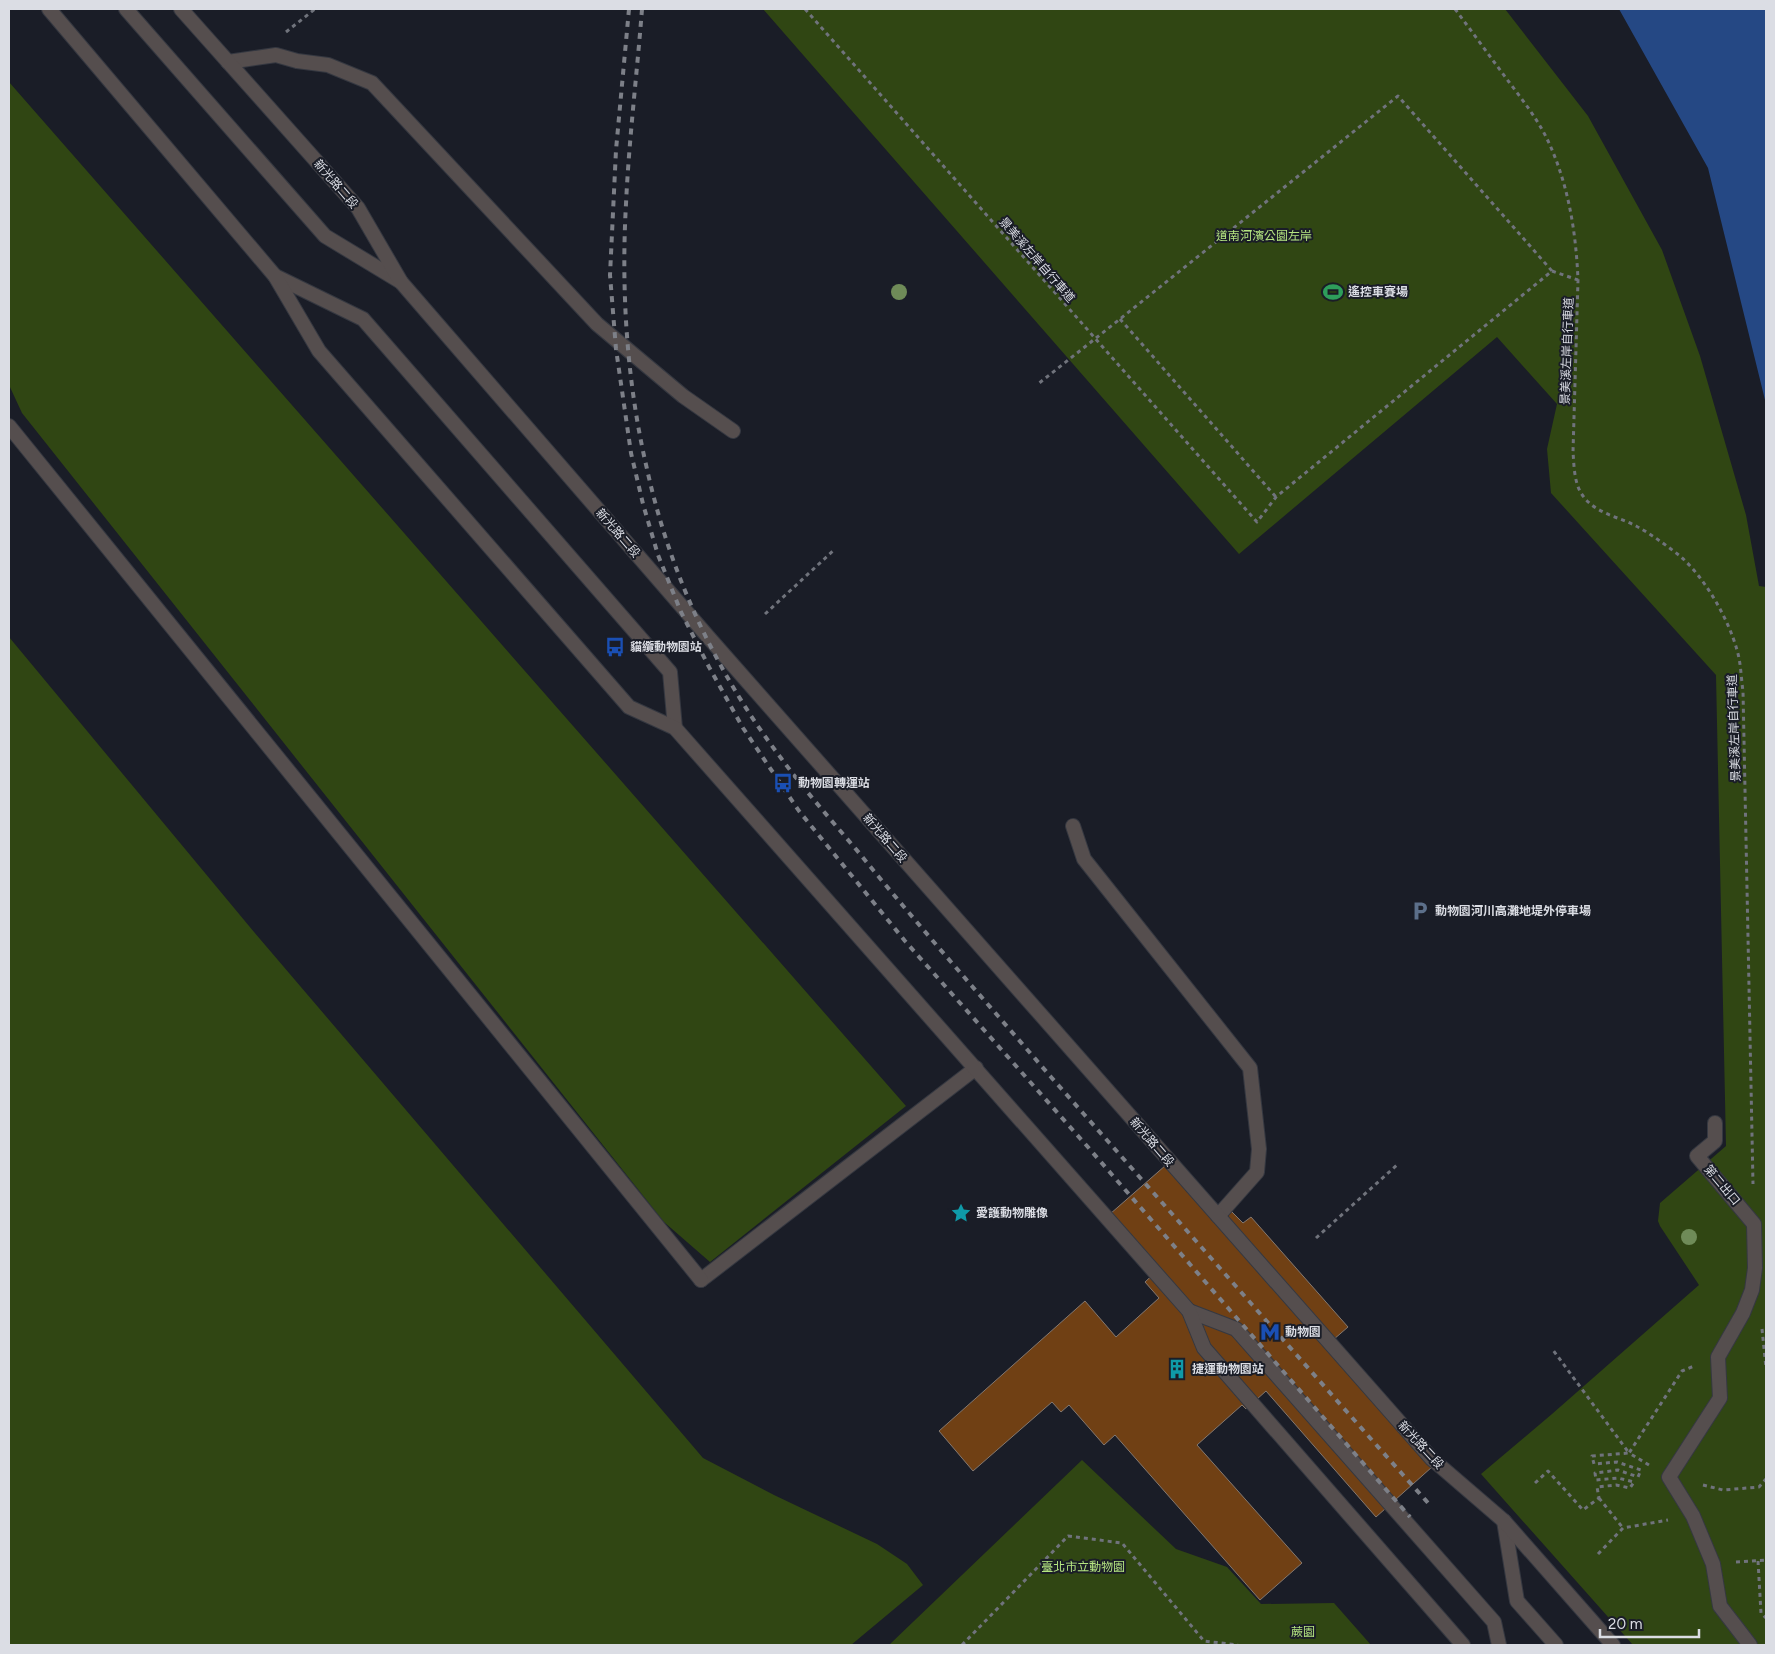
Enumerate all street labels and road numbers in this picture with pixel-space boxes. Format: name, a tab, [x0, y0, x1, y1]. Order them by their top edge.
street label: 新光路二段	[311, 157, 361, 211]
street label: 景美溪左岸自行車道	[996, 215, 1078, 305]
street label: 景美溪左岸自行車道	[1558, 297, 1576, 405]
street label: 新光路二段	[593, 506, 643, 560]
street label: 景美溪左岸自行車道	[1725, 674, 1743, 782]
street label: 新光路二段	[860, 811, 910, 865]
street label: 新光路二段	[1127, 1115, 1177, 1169]
street label: 第二出口	[1701, 1162, 1743, 1208]
street label: 新光路二段	[1395, 1418, 1447, 1472]

